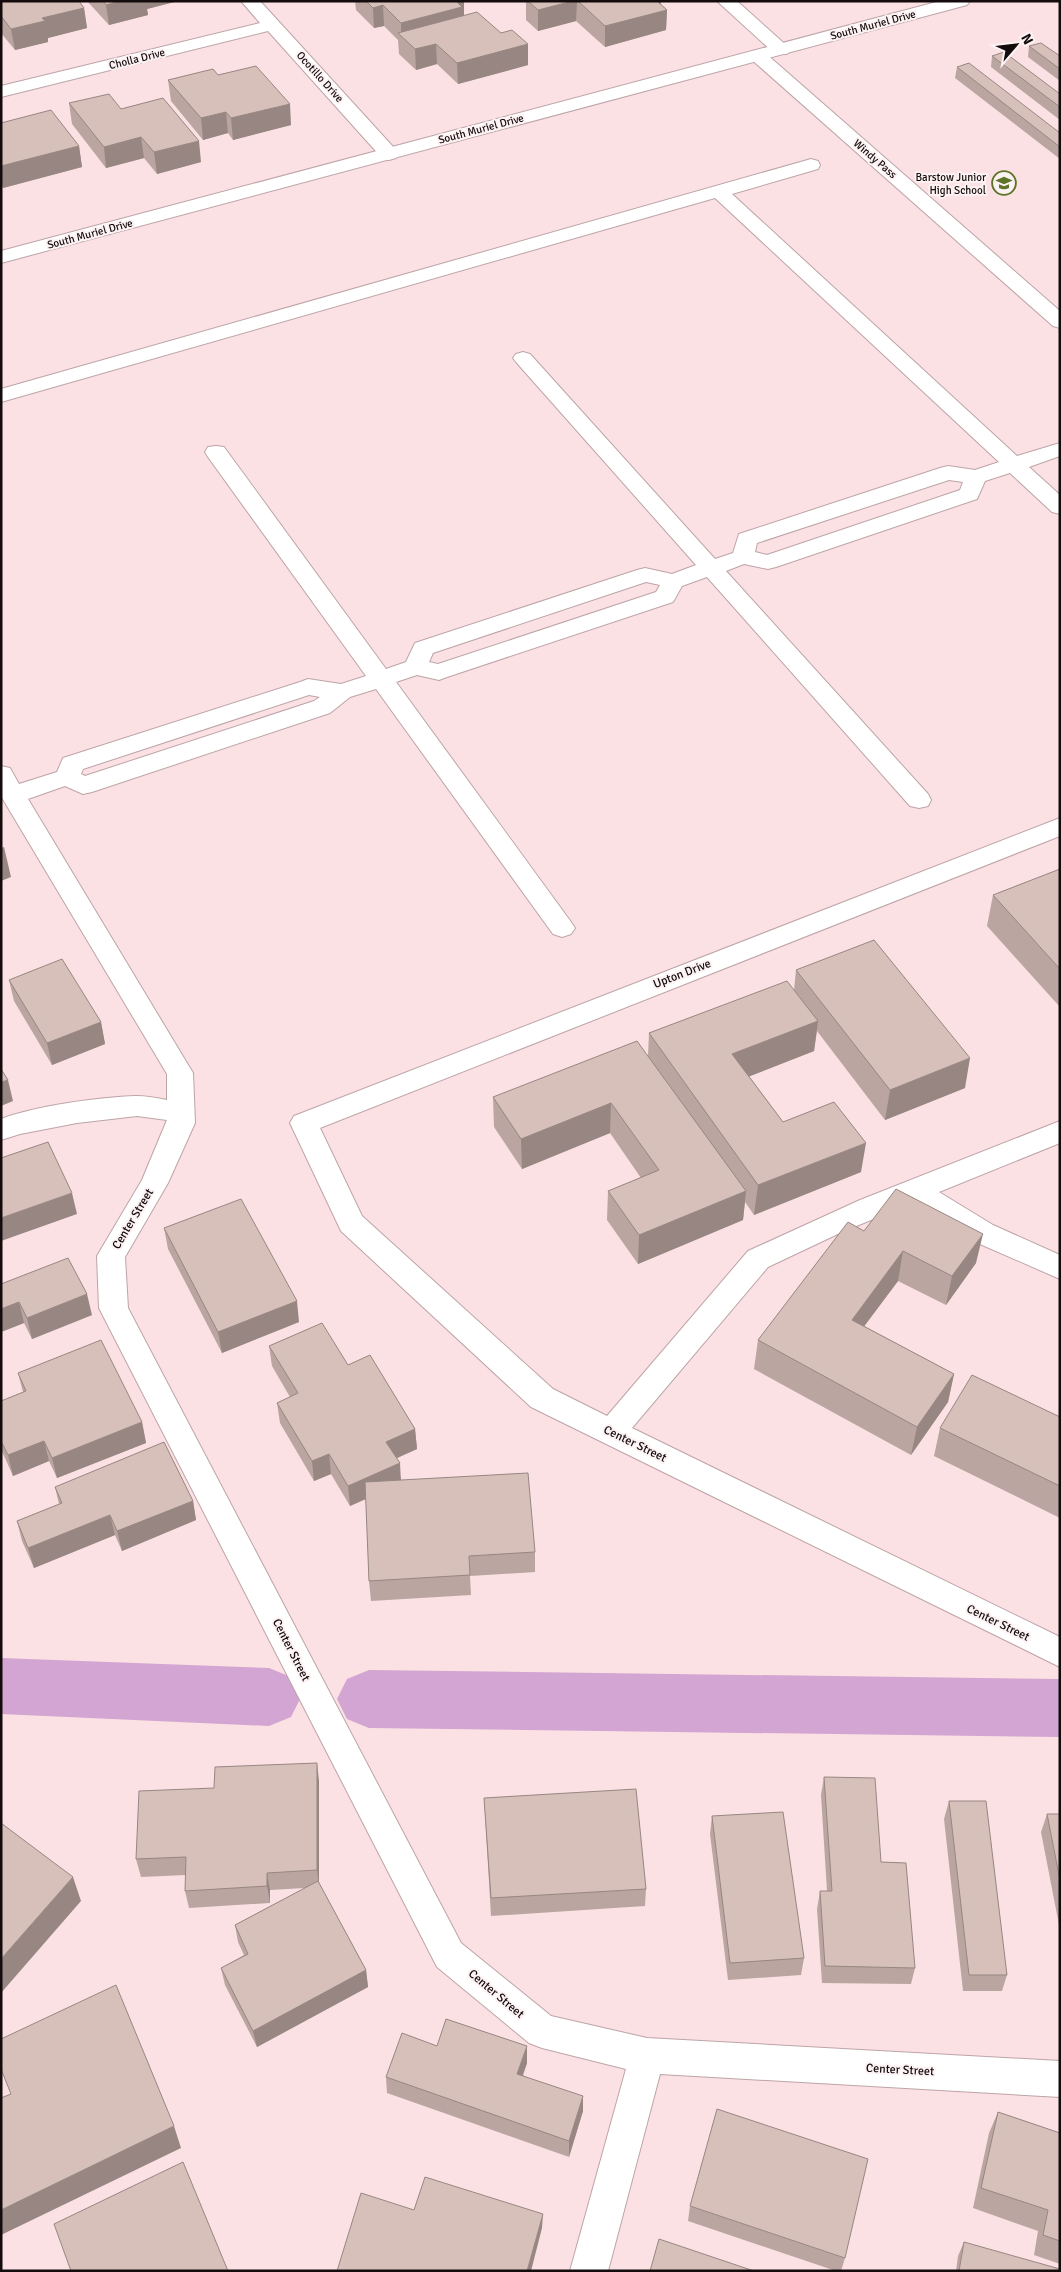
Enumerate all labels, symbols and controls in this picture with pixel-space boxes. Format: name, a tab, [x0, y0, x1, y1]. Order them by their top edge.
street label: South Muriel Drive	[829, 7, 917, 43]
north arrow	[991, 20, 1041, 70]
text: N	[1017, 31, 1037, 47]
street label: Cholla Drive	[108, 46, 166, 72]
street label: Ocotillo Drive	[294, 49, 346, 105]
street label: South Muriel Drive	[437, 111, 525, 147]
street label: Windy Pass	[851, 137, 899, 181]
school or university icon: Barstow Junior High School	[991, 170, 1017, 196]
place label: Barstow Junior High School	[915, 171, 986, 197]
street label: South Muriel Drive	[46, 216, 134, 252]
street label: Upton Drive	[651, 956, 713, 992]
street label: Center Street	[109, 1186, 157, 1252]
street label: Center Street	[601, 1422, 669, 1466]
street label: Center Street	[964, 1601, 1032, 1645]
street label: Center Street	[269, 1616, 313, 1684]
street label: Center Street	[465, 1966, 527, 2022]
street label: Center Street	[866, 2061, 934, 2079]

